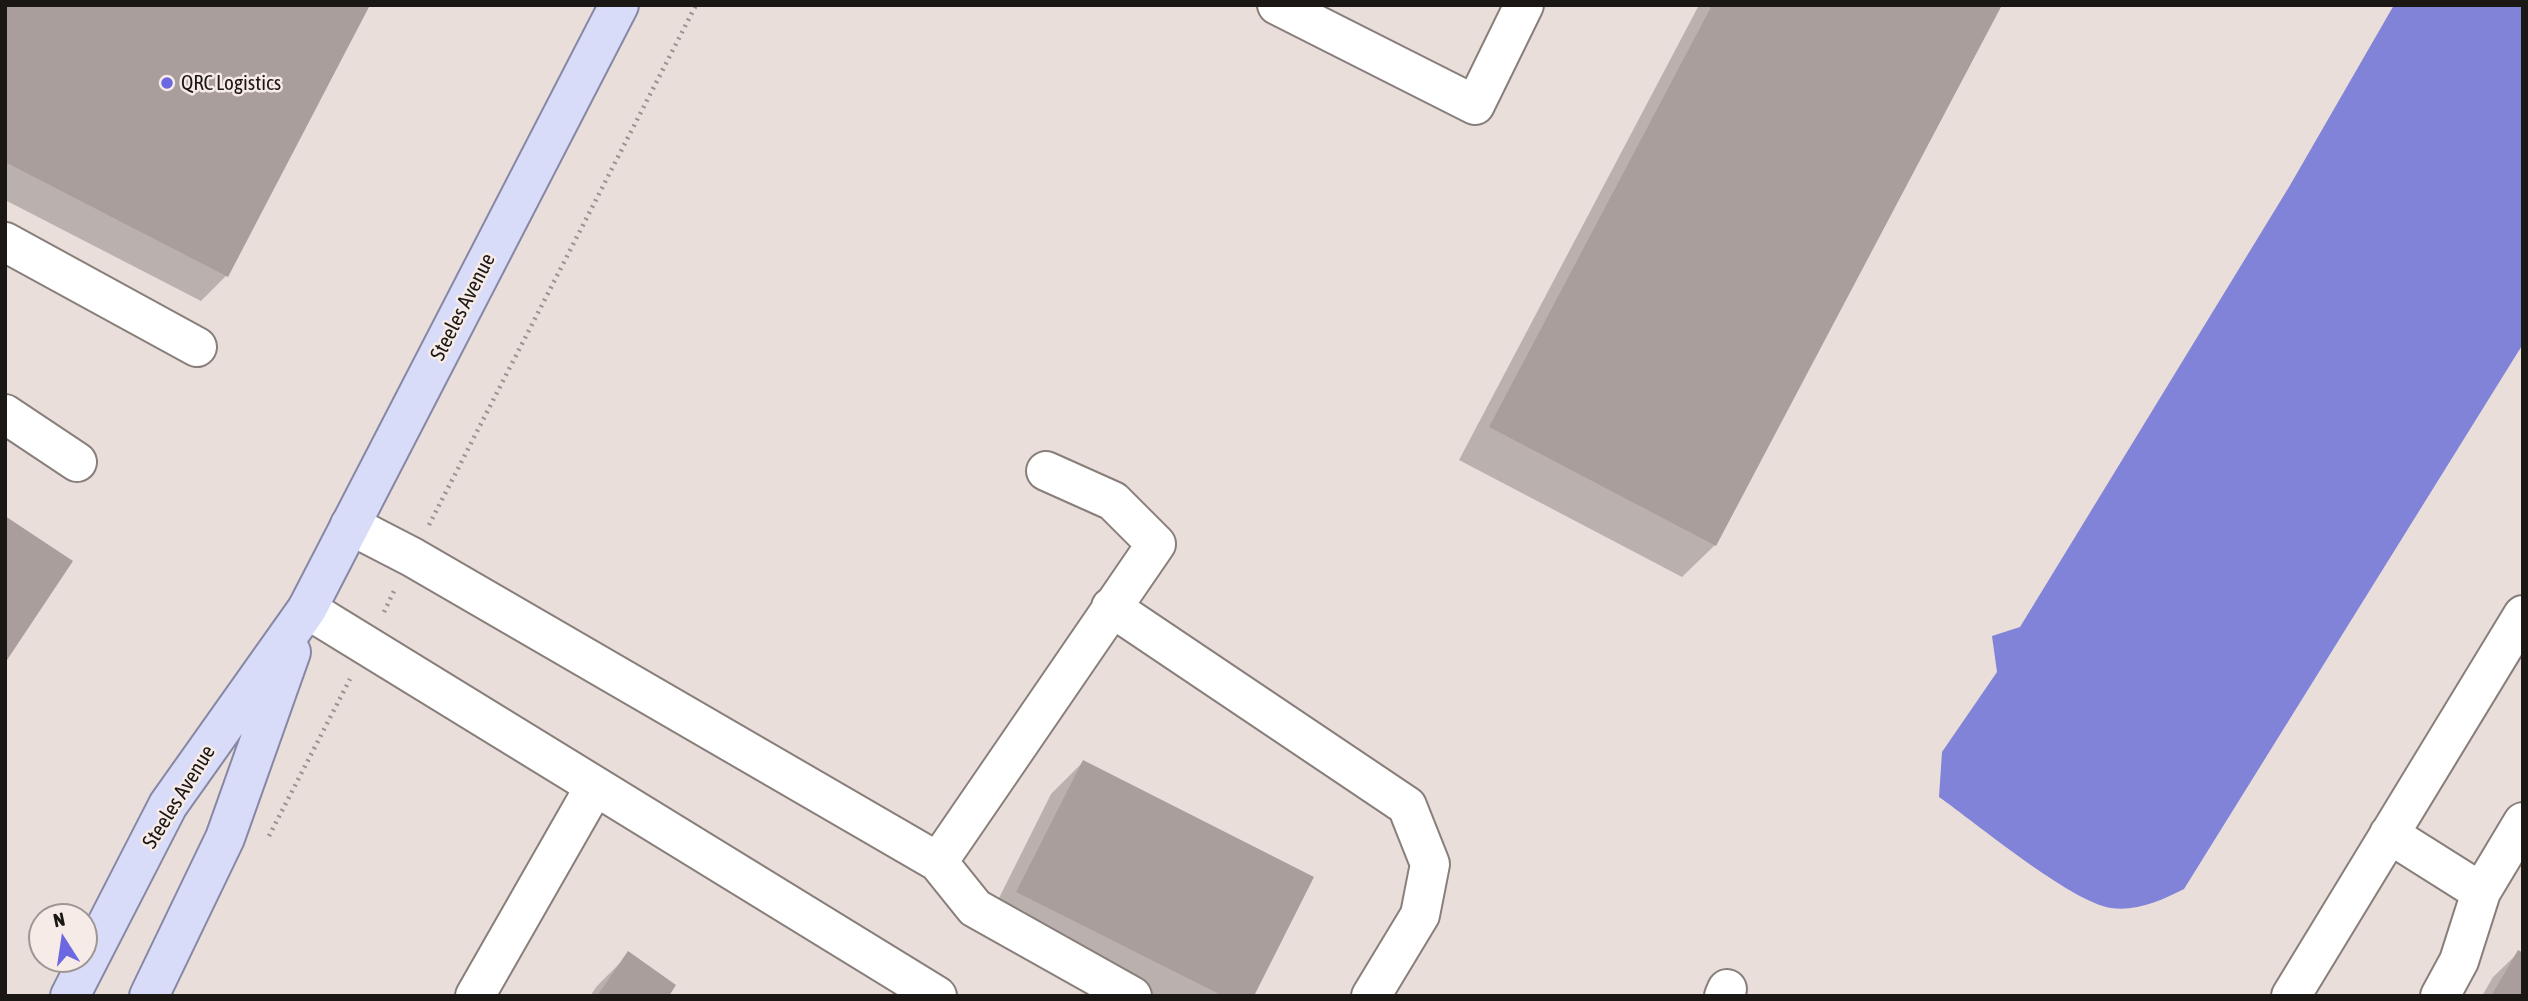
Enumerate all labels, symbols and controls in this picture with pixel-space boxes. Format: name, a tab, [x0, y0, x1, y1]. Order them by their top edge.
place label: QRC Logistics	[181, 70, 281, 96]
marker: QRC Logistics	[159, 75, 175, 91]
street label: Steeles Avenue	[425, 249, 501, 365]
street label: Steeles Avenue	[137, 741, 221, 853]
north arrow	[28, 903, 98, 973]
text: N	[51, 907, 67, 931]

